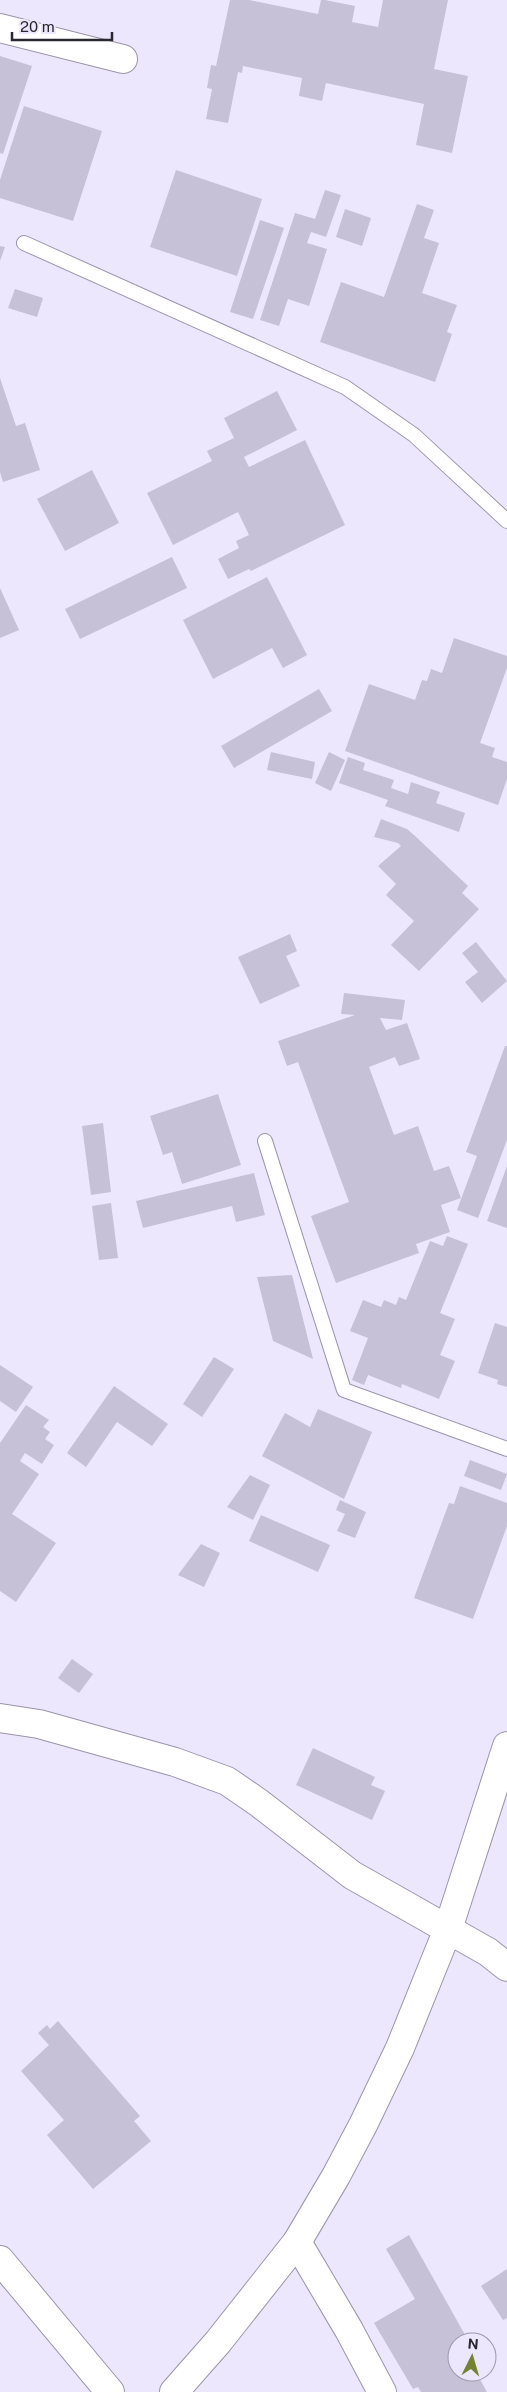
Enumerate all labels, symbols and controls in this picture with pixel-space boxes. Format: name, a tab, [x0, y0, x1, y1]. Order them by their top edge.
scale bar	[12, 10, 112, 42]
text: 20 m	[20, 18, 55, 35]
north arrow	[447, 2332, 497, 2382]
text: N	[467, 2336, 479, 2352]

